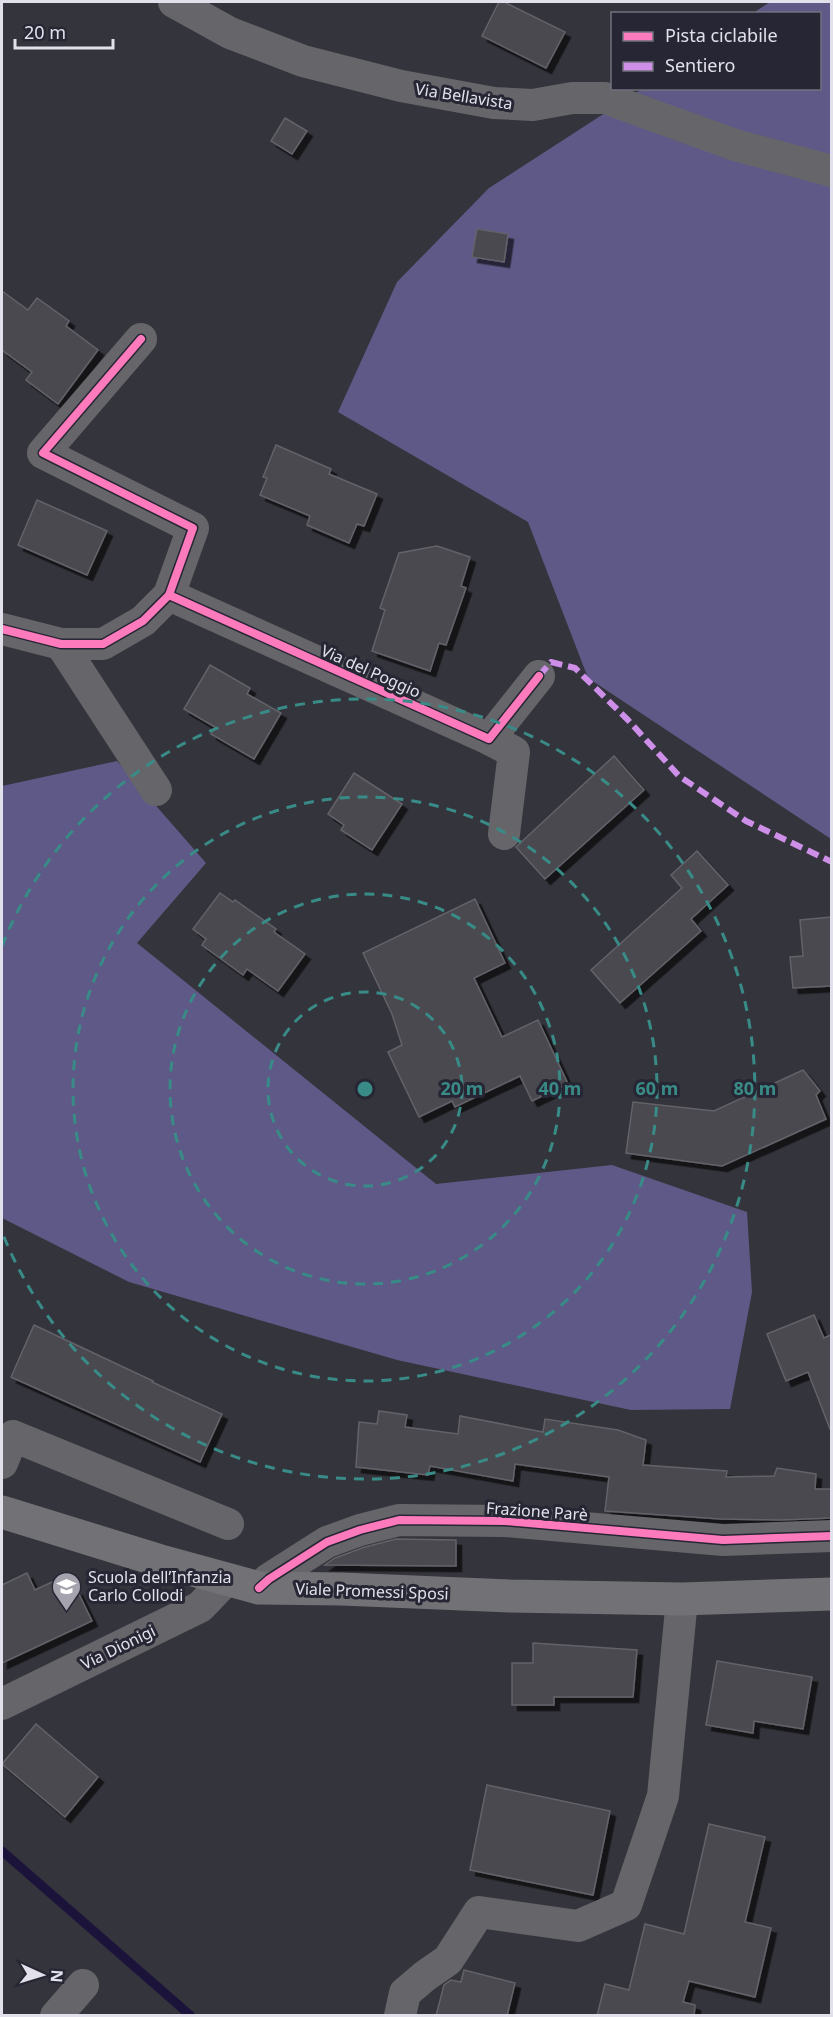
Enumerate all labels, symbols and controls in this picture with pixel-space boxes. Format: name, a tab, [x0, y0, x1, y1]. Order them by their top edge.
scale bar	[15, 12, 112, 50]
legend	[611, 12, 821, 90]
text: 20 m	[24, 20, 66, 44]
text: Pista ciclabile	[665, 23, 778, 47]
text: Sentiero	[665, 53, 735, 77]
street label: Via Bellavista	[414, 77, 514, 115]
street label: Via del Poggio	[318, 639, 424, 703]
text: 20 m	[441, 1076, 483, 1100]
text: 40 m	[539, 1076, 581, 1100]
text: 60 m	[636, 1076, 678, 1100]
text: 80 m	[734, 1076, 776, 1100]
centre of rings	[355, 1079, 375, 1099]
street label: Frazione Parè	[485, 1496, 589, 1526]
place label: Scuola dell’Infanzia Carlo Collodi	[88, 1566, 232, 1606]
school or university icon: Scuola dell’Infanzia Carlo Collodi	[51, 1570, 83, 1612]
street label: Viale Promessi Sposi	[295, 1577, 449, 1605]
street label: Via Dionigi	[77, 1620, 159, 1674]
north arrow	[12, 1945, 72, 2005]
text: N	[46, 1969, 68, 1983]

